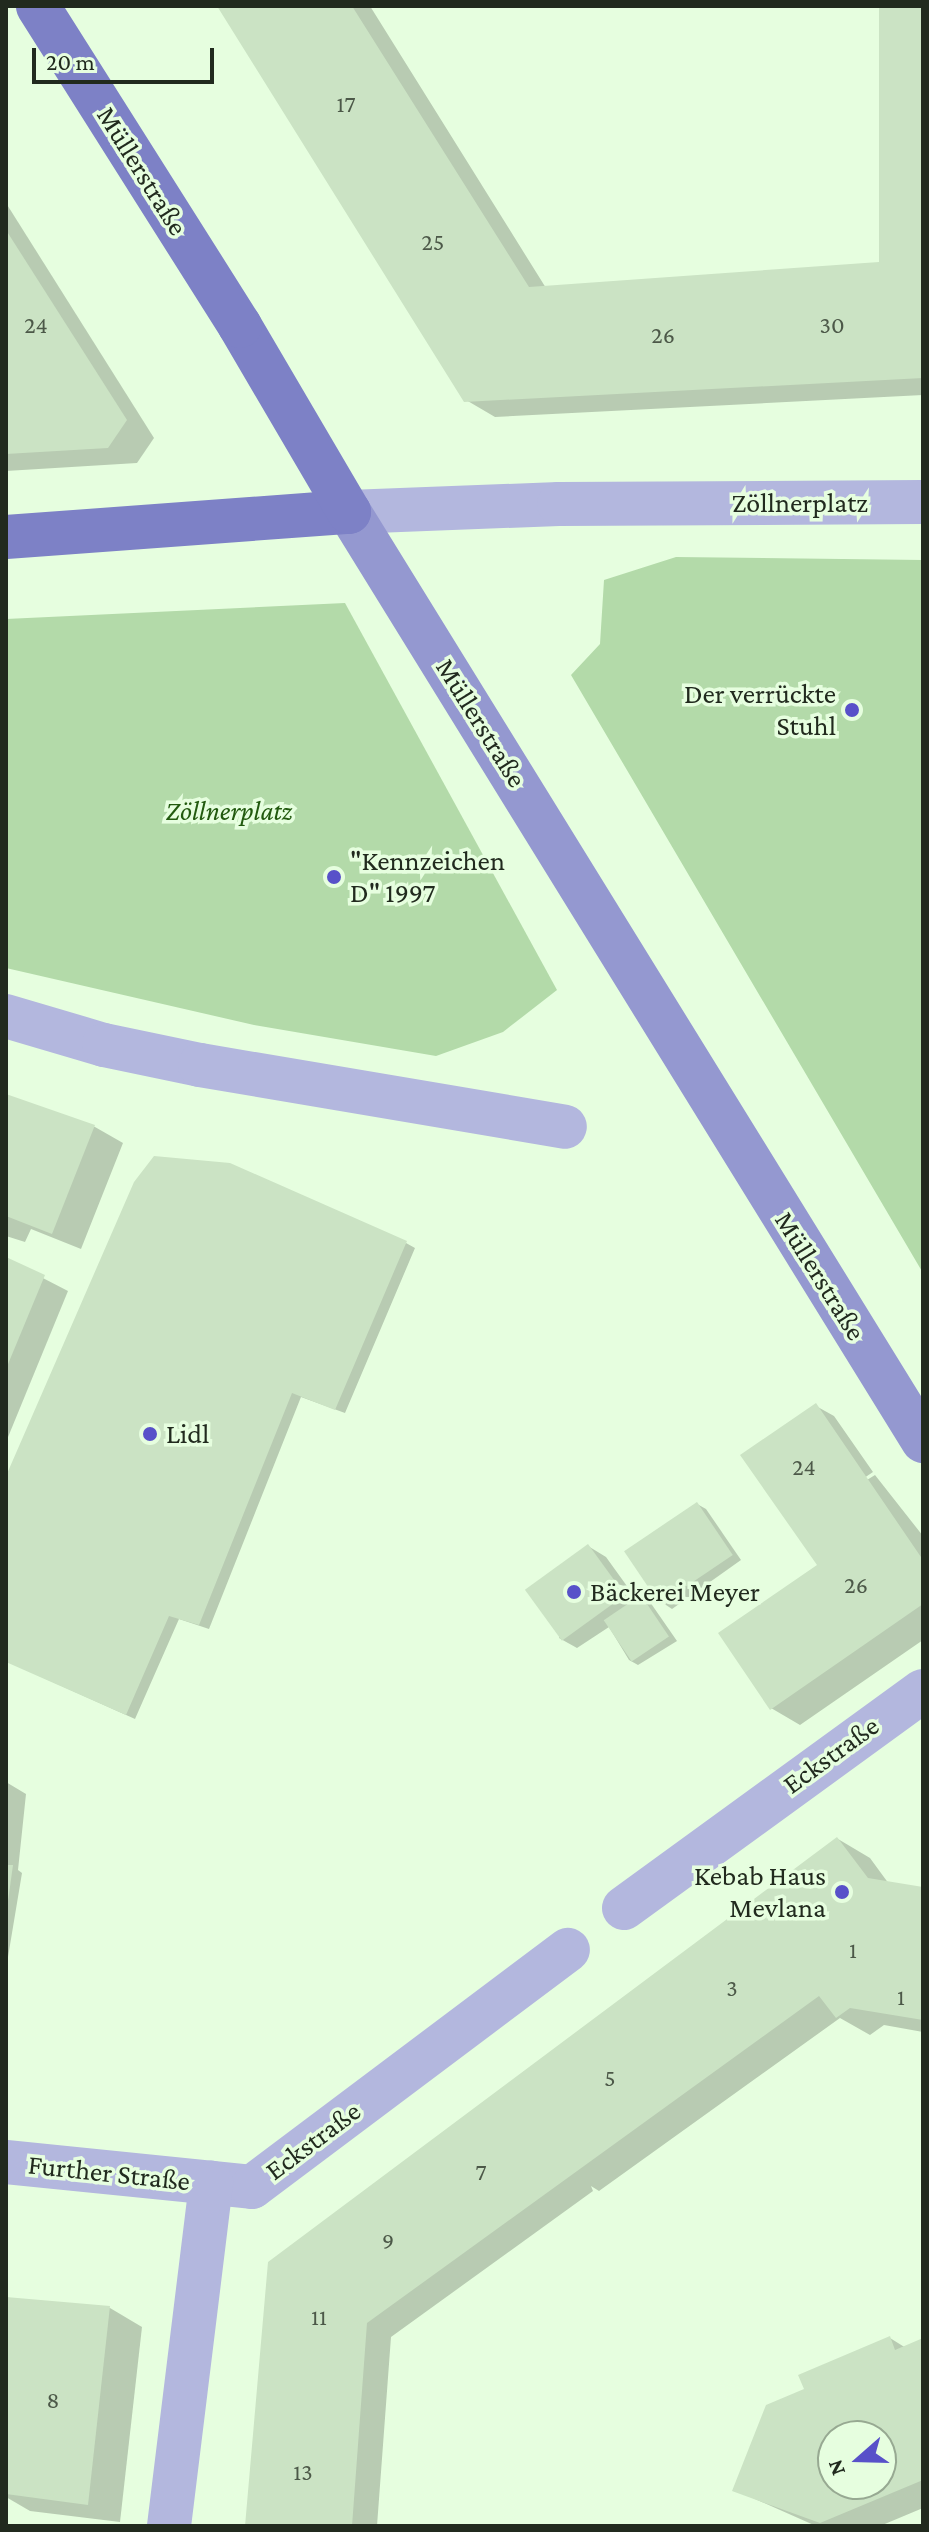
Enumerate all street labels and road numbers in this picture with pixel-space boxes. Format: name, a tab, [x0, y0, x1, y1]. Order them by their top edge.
street label: Müllerstraße	[89, 100, 195, 242]
street label: Zöllnerplatz	[732, 486, 868, 520]
street label: Müllerstraße	[428, 652, 534, 794]
street label: Müllerstraße	[767, 1205, 873, 1347]
street label: Eckstraße	[776, 1709, 886, 1801]
street label: Eckstraße	[259, 2094, 367, 2188]
street label: Further Straße	[26, 2148, 192, 2198]

